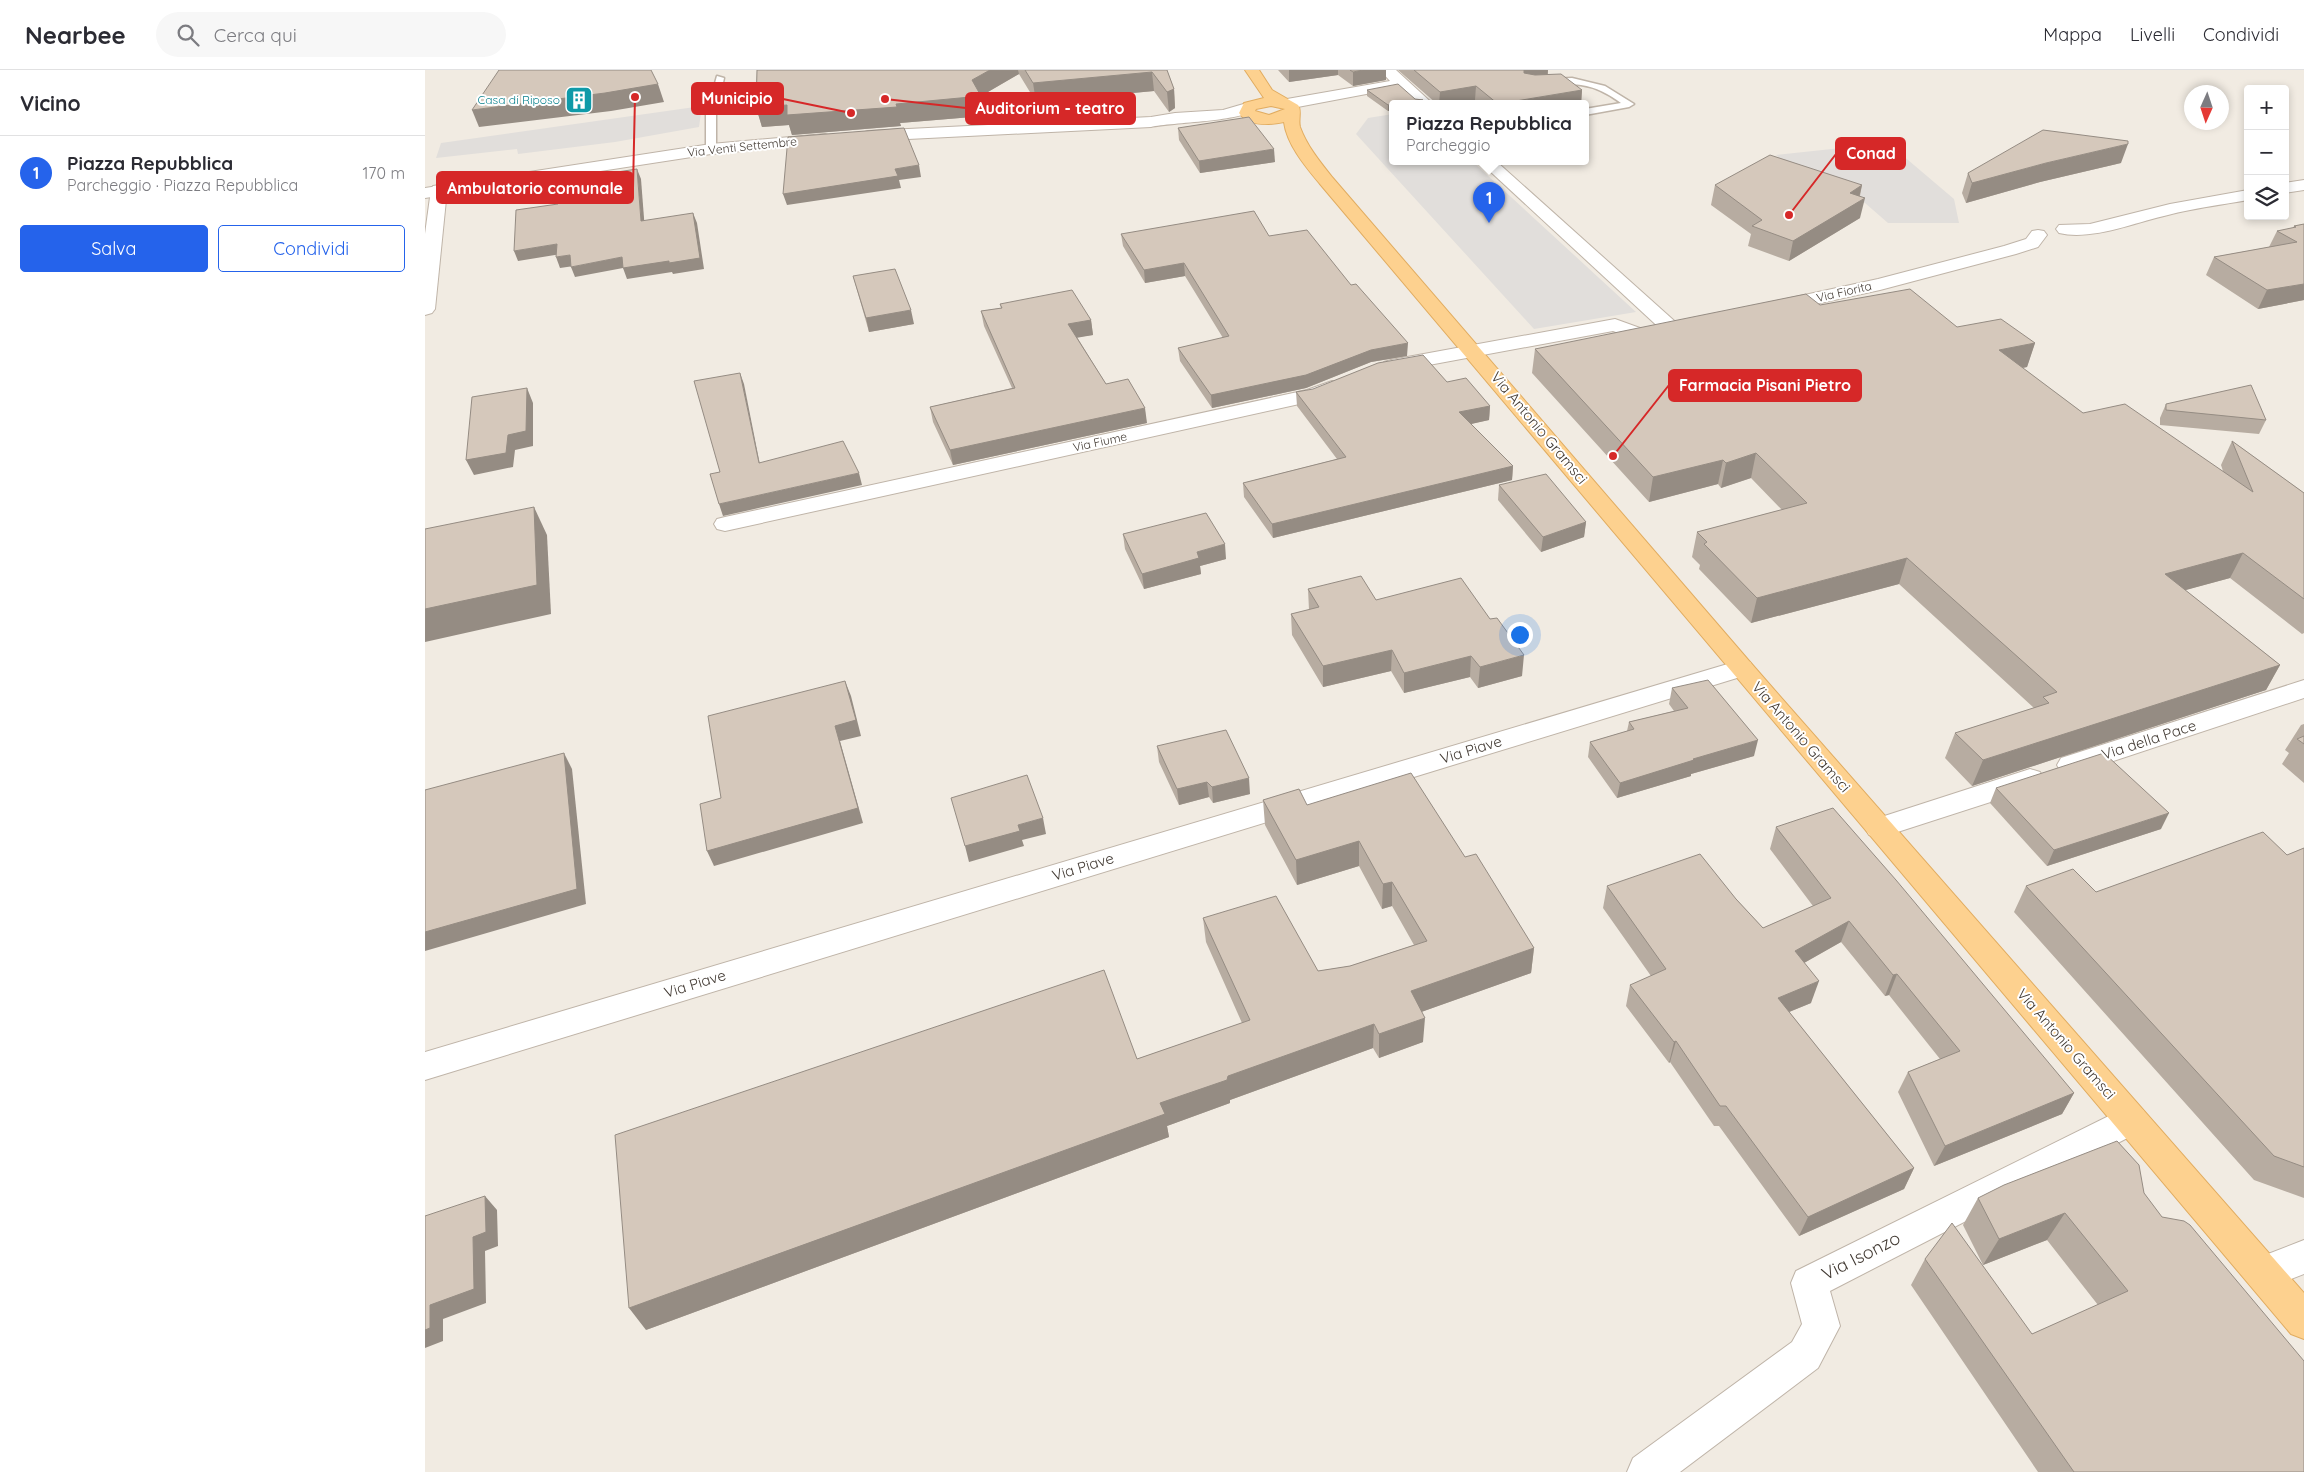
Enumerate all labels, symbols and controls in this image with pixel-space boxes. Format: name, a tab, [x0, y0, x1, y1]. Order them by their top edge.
search box	[156, 12, 506, 57]
text: Nearbee	[25, 20, 126, 50]
icon: search	[174, 21, 202, 49]
text: Cerca qui	[214, 23, 297, 47]
text: Mappa	[2043, 23, 2102, 46]
text: Livelli	[2130, 23, 2175, 46]
text: Condividi	[2203, 23, 2279, 46]
callout: Municipio	[692, 83, 783, 114]
building icon: Casa di Riposo	[564, 85, 594, 115]
north arrow	[2184, 85, 2229, 130]
map controls	[2244, 85, 2289, 220]
button: +	[2244, 85, 2289, 130]
text: Municipio	[701, 88, 773, 108]
text: Vicino	[20, 90, 81, 116]
place label: Casa di Riposo	[477, 92, 560, 107]
callout: Auditorium - teatro	[966, 93, 1135, 124]
text: Auditorium - teatro	[975, 98, 1125, 118]
popup	[1389, 100, 1589, 165]
text: Piazza Repubblica	[1406, 111, 1572, 135]
button: −	[2244, 130, 2289, 175]
street label: Via Venti Settembre	[686, 133, 798, 160]
text: Parcheggio	[1406, 135, 1490, 155]
callout: Conad	[1836, 138, 1905, 169]
text: Conad	[1846, 143, 1896, 163]
text: Piazza Repubblica	[67, 151, 233, 175]
text: 1	[33, 163, 39, 183]
text: 170 m	[362, 163, 405, 183]
callout: Ambulatorio comunale	[437, 172, 633, 203]
text: Parcheggio · Piazza Repubblica	[67, 175, 298, 195]
button: layers	[2244, 175, 2289, 220]
text: Ambulatorio comunale	[447, 178, 623, 198]
pin: 1	[1473, 182, 1505, 223]
button: Salva	[20, 225, 208, 272]
button: Condividi	[218, 225, 405, 272]
street label: Via Fiorita	[1815, 278, 1873, 305]
street label: Via Antonio Gramsci	[1487, 368, 1592, 488]
callout: Farmacia Pisani Pietro	[1669, 370, 1861, 401]
text: Farmacia Pisani Pietro	[1679, 375, 1851, 395]
street label: Via Fiume	[1071, 428, 1129, 455]
your location	[1507, 622, 1533, 648]
street label: Via Antonio Gramsci	[1748, 677, 1855, 796]
street label: Via della Pace	[2099, 715, 2198, 764]
street label: Via Piave	[1438, 731, 1504, 768]
street label: Via Piave	[1050, 848, 1116, 885]
street label: Via Piave	[662, 965, 728, 1002]
street label: Via Antonio Gramsci	[2013, 984, 2120, 1103]
street label: Via Isonzo	[1818, 1226, 1904, 1285]

